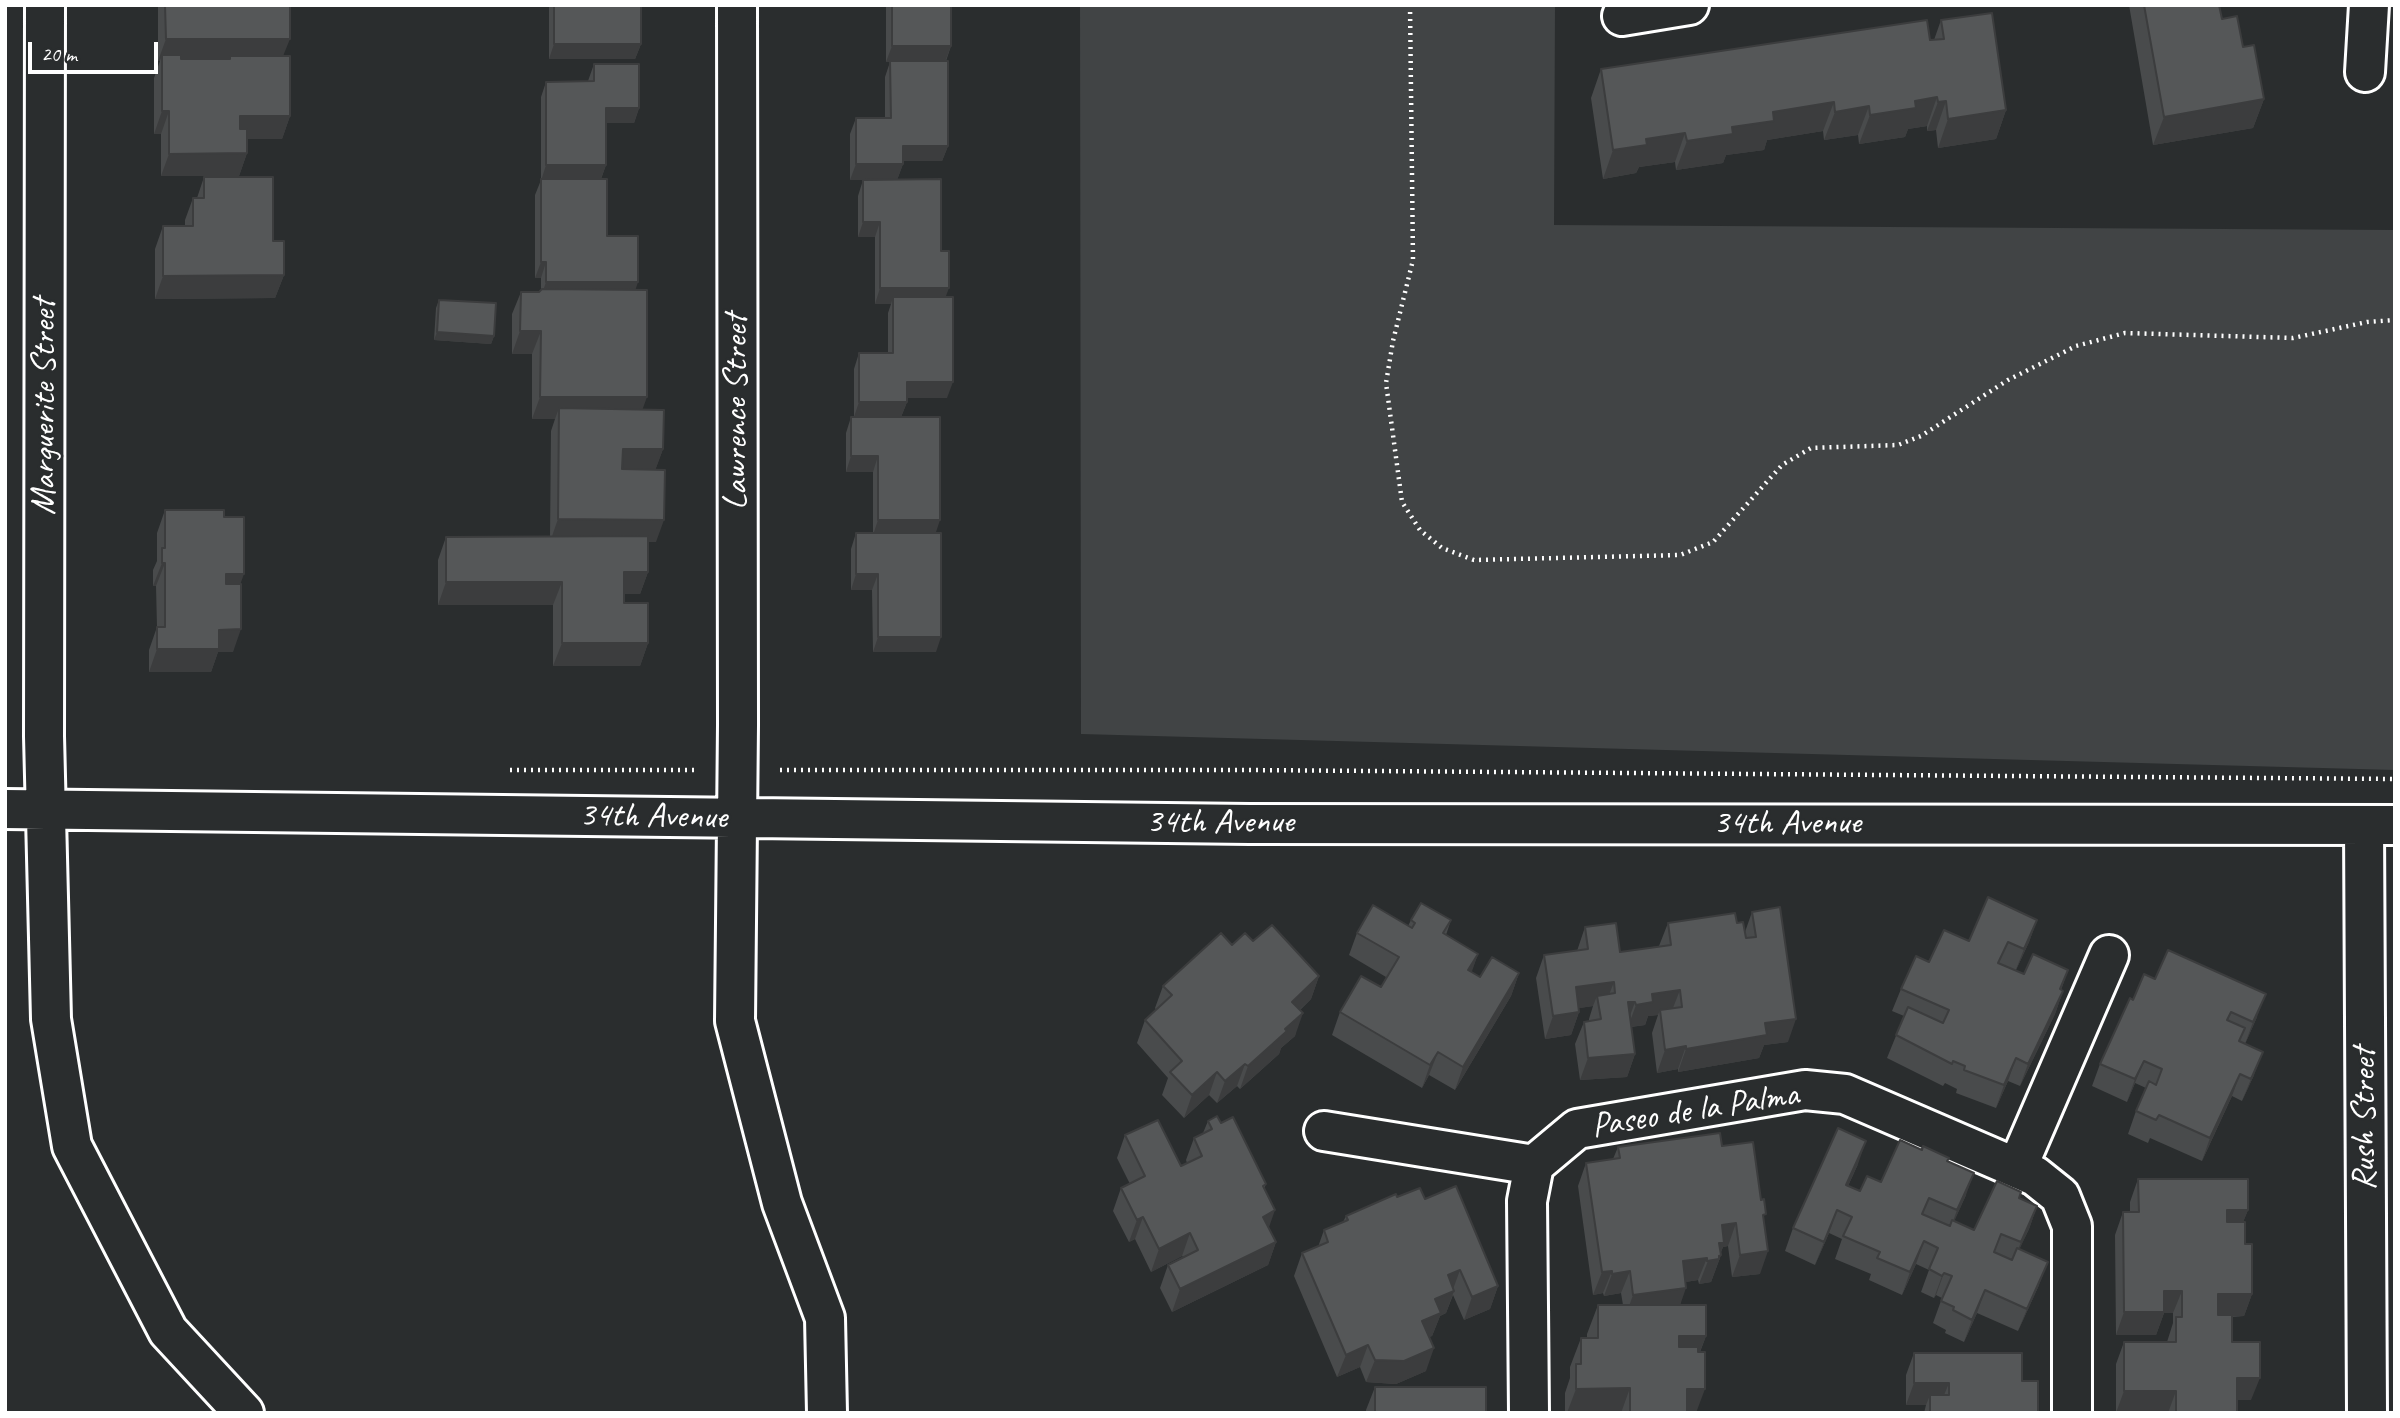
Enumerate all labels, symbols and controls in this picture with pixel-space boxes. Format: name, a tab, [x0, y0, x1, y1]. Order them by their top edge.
scale bar	[32, 28, 161, 72]
text: 20 m	[41, 41, 77, 67]
street label: Marguerite Street	[24, 299, 66, 515]
street label: Lawrence Street	[716, 314, 758, 510]
street label: 34th Avenue	[579, 795, 727, 839]
street label: 34th Avenue	[1146, 802, 1294, 844]
street label: 34th Avenue	[1713, 803, 1861, 845]
street label: Rush Street	[2344, 1047, 2386, 1191]
street label: Paseo de la Palma	[1588, 1074, 1802, 1148]

